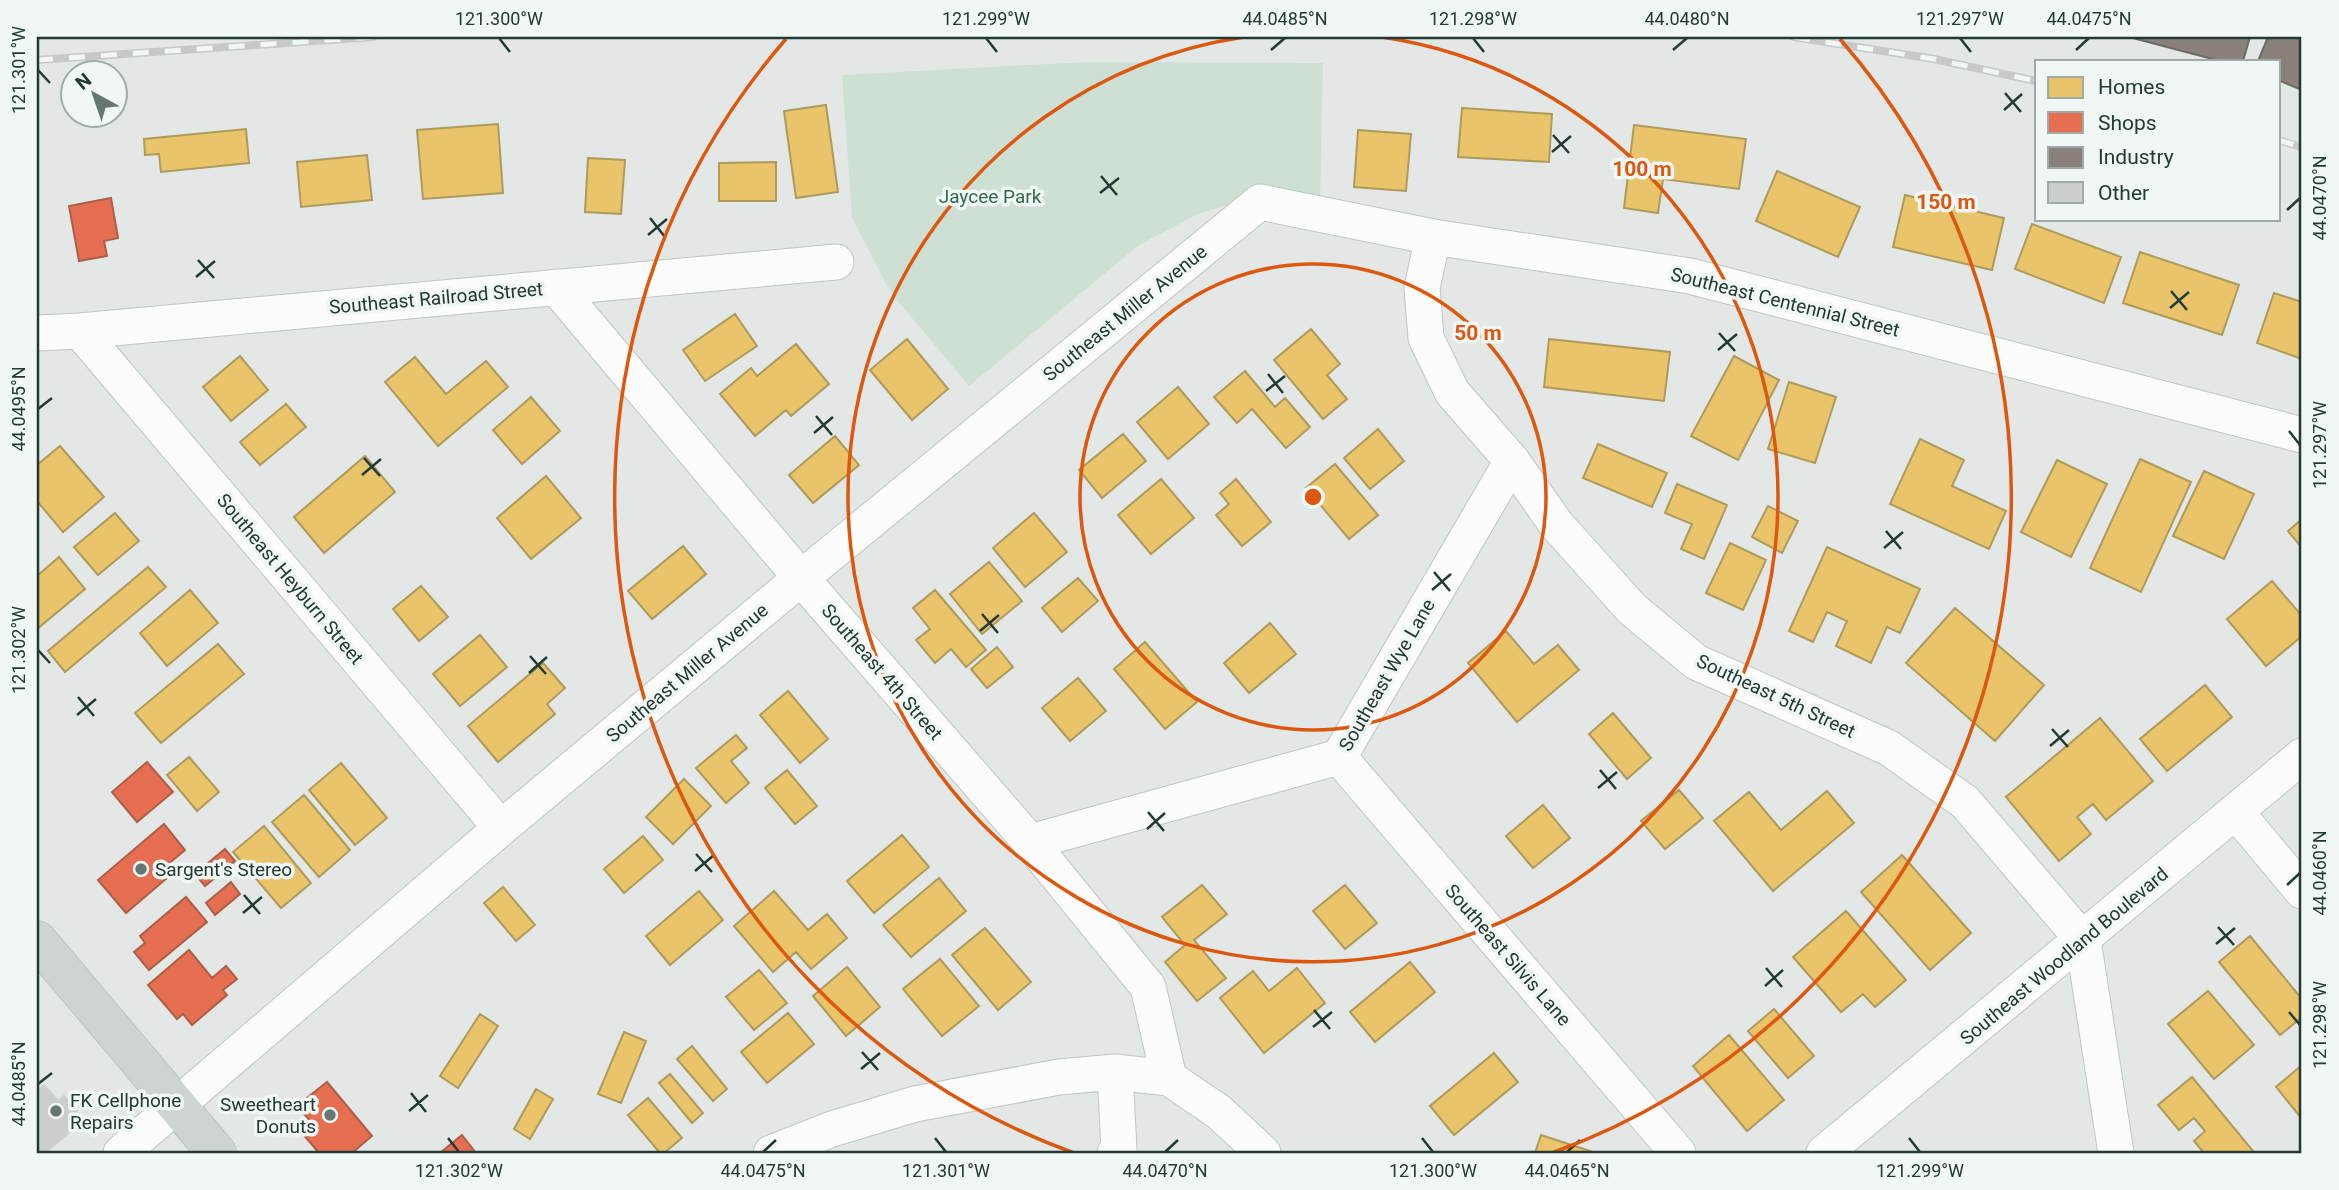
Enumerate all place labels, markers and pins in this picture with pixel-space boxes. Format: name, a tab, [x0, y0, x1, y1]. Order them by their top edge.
centre of rings	[1301, 485, 1325, 509]
place label: Sargent's Stereo	[155, 858, 292, 881]
marker: Sargent's Stereo	[133, 861, 149, 877]
place label: FK Cellphone Repairs	[70, 1089, 181, 1134]
place label: Sweetheart Donuts	[220, 1093, 316, 1138]
marker: FK Cellphone Repairs	[48, 1103, 64, 1119]
marker: Sweetheart Donuts	[322, 1107, 338, 1123]

